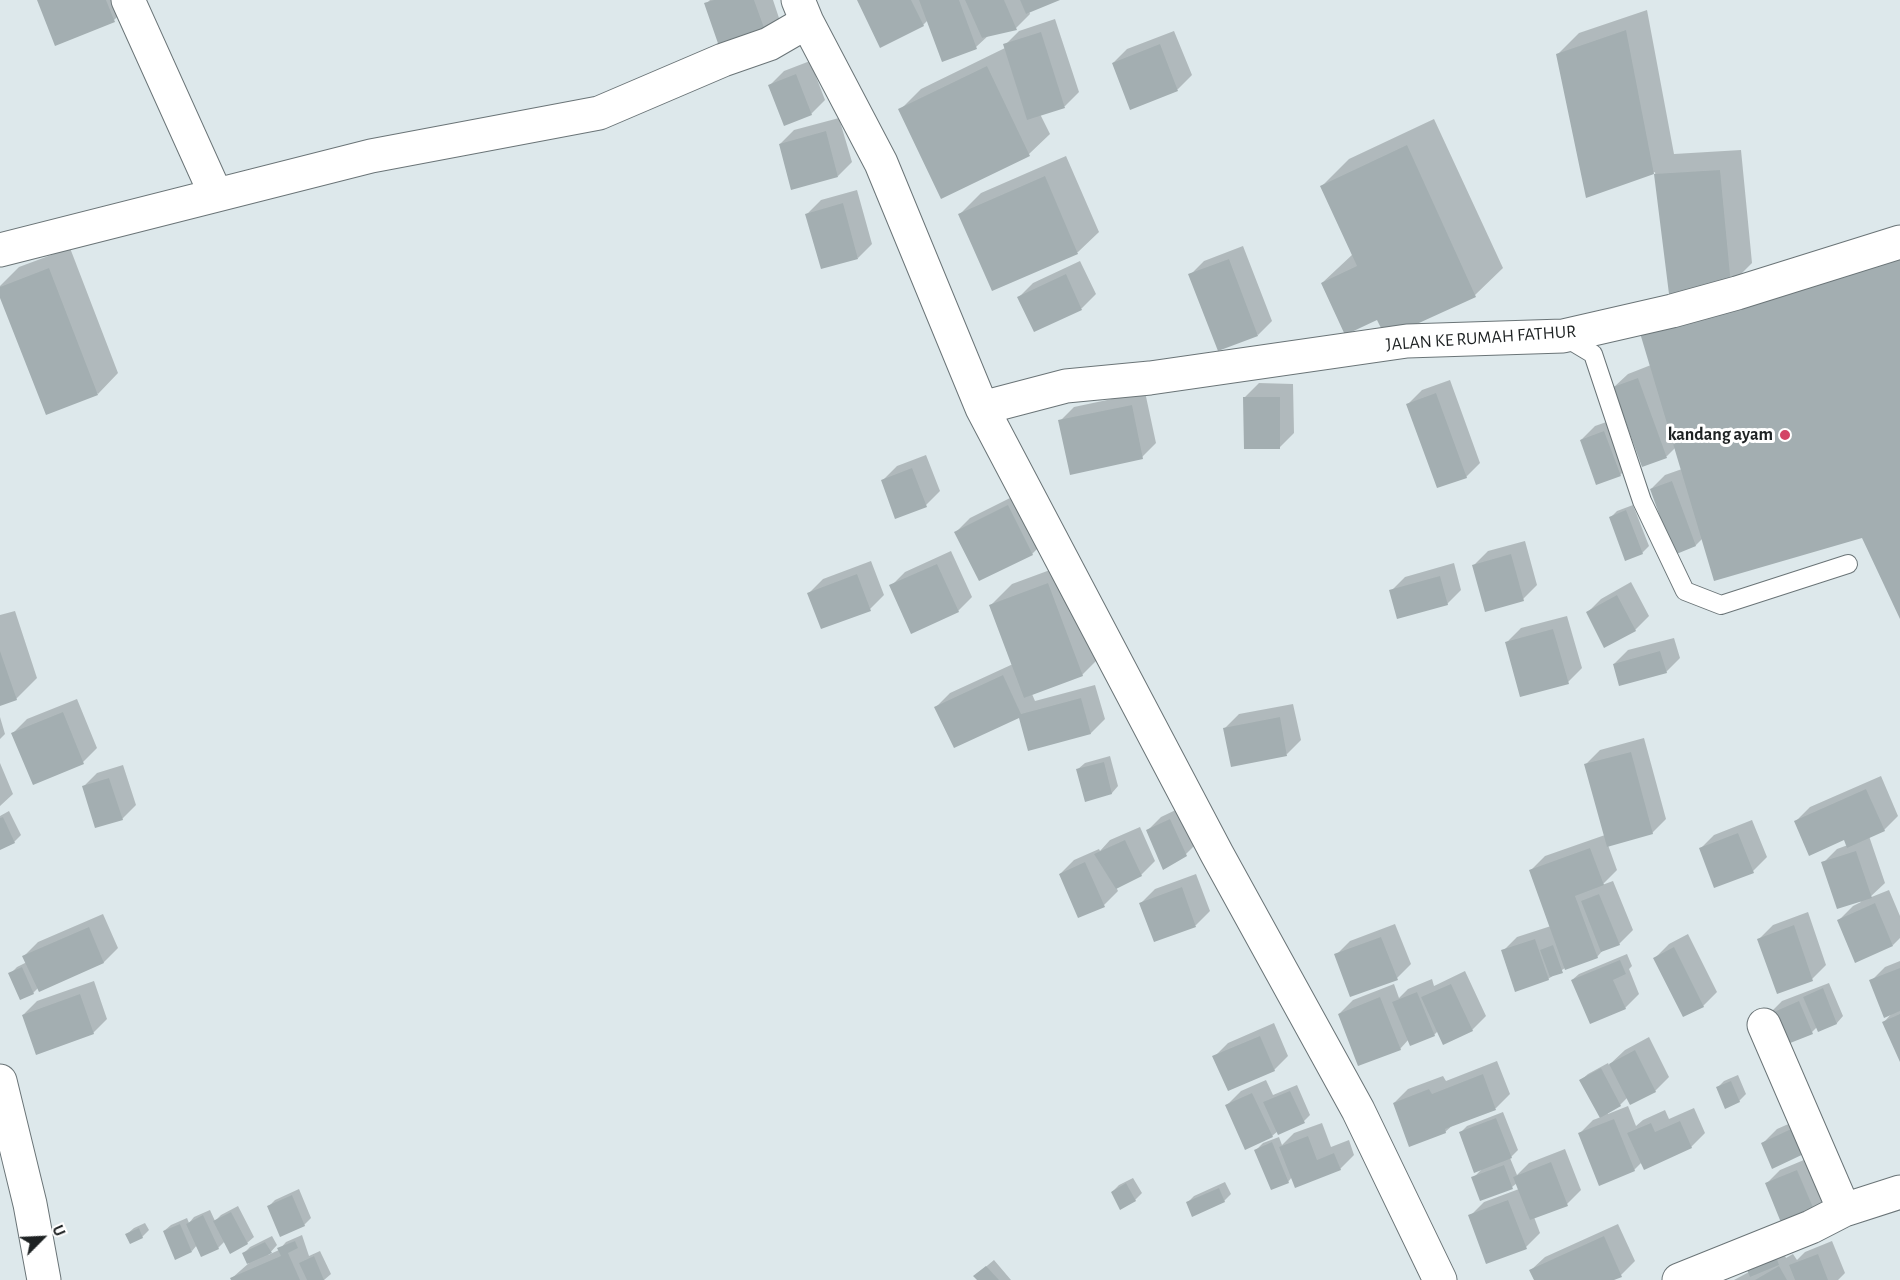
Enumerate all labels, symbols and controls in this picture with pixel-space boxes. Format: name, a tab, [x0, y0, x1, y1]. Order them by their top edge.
street label: JALAN KE RUMAH FATHUR	[1385, 321, 1577, 355]
place label: kandang ayam	[1668, 424, 1773, 446]
marker: kandang ayam	[1778, 428, 1792, 442]
north arrow	[12, 1208, 72, 1268]
text: U	[49, 1223, 68, 1239]

